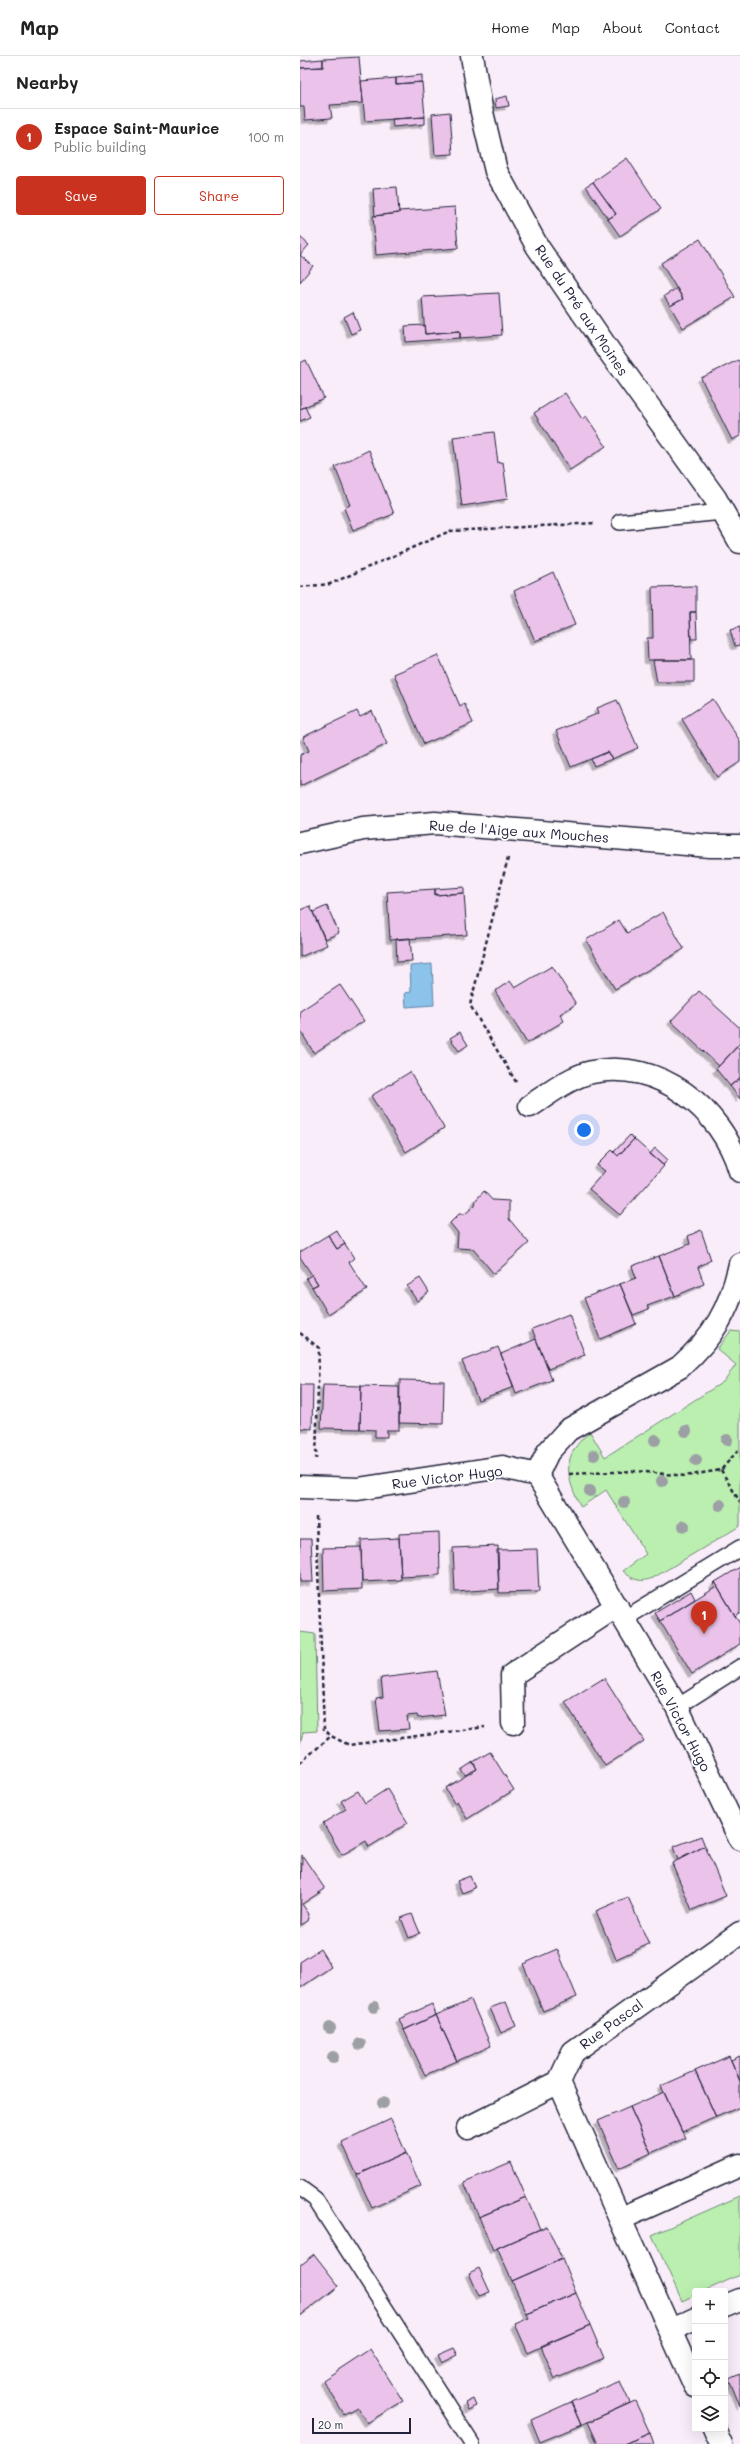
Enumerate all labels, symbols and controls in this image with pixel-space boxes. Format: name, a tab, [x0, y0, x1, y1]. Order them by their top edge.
text: Map	[20, 15, 59, 40]
text: Home	[491, 18, 529, 37]
text: Map	[551, 18, 580, 37]
text: About	[602, 18, 643, 37]
text: Contact	[665, 18, 720, 37]
text: Nearby	[16, 71, 78, 93]
text: Espace Saint-Maurice	[54, 118, 219, 138]
text: 1	[26, 128, 32, 145]
text: 100 m	[248, 128, 284, 145]
text: Public building	[54, 138, 146, 155]
button: Save	[16, 176, 146, 215]
button: Share	[154, 176, 284, 215]
street label: Rue du Pré aux Moines	[531, 241, 633, 379]
street label: Rue de l'Aige aux Mouches	[428, 815, 610, 847]
your location	[574, 1120, 594, 1140]
street label: Rue Victor Hugo	[391, 1461, 503, 1493]
pin: 1	[691, 1601, 717, 1634]
street label: Rue Victor Hugo	[646, 1667, 716, 1775]
street label: Rue Pascal	[575, 1994, 647, 2054]
map controls	[692, 2288, 728, 2432]
button: +	[692, 2288, 728, 2324]
button: −	[692, 2324, 728, 2360]
button: locate	[692, 2360, 728, 2396]
button: layers	[692, 2396, 728, 2432]
scale bar	[312, 2416, 411, 2435]
text: 20 m	[318, 2417, 343, 2432]

